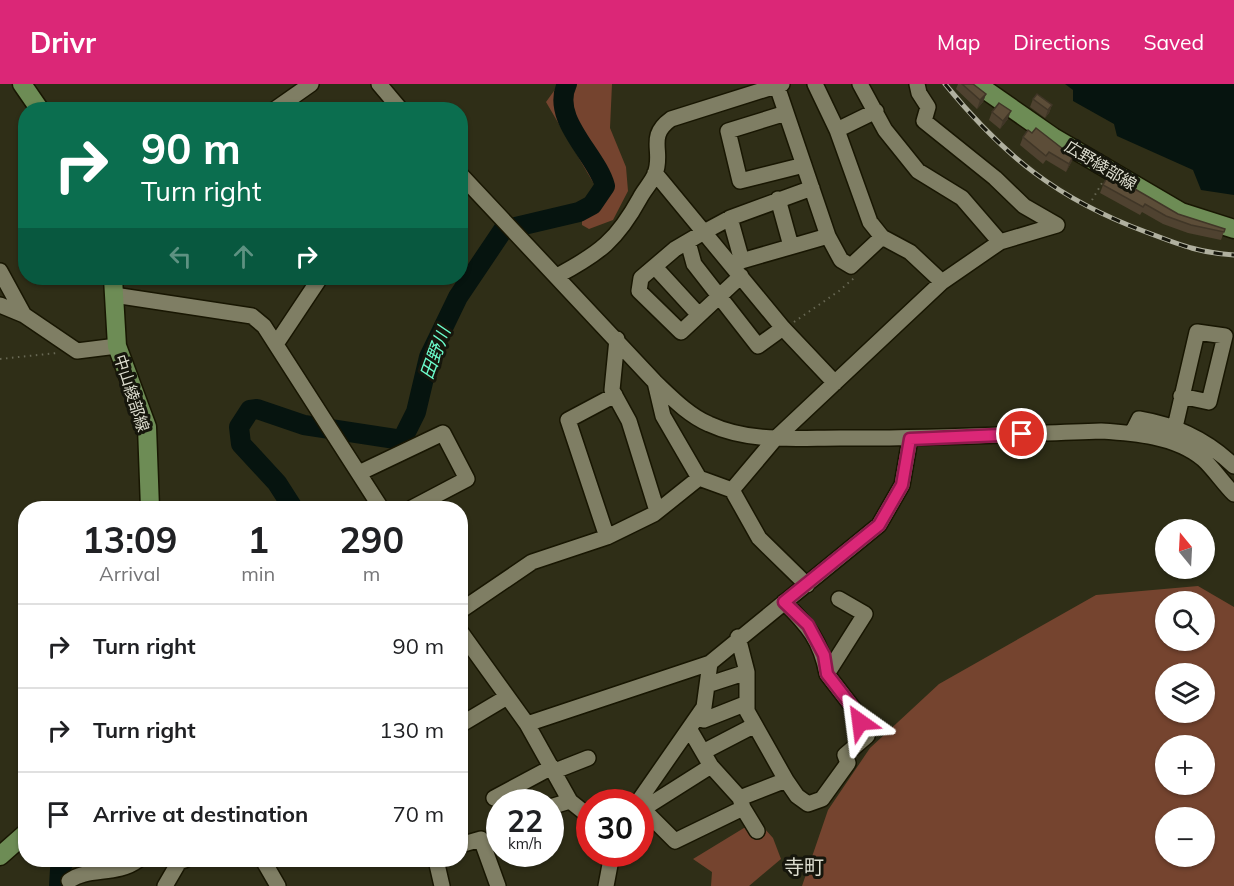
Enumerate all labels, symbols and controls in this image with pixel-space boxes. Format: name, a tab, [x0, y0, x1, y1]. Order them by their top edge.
text: Drivr	[30, 25, 96, 60]
text: Map	[937, 29, 980, 55]
text: Directions	[1013, 29, 1110, 55]
text: Saved	[1143, 29, 1204, 55]
text: 90 m	[141, 122, 241, 175]
icon: right	[42, 126, 120, 204]
street label: 広野綾部線	[1062, 136, 1140, 194]
text: Turn right	[141, 174, 261, 208]
icon: left	[164, 240, 197, 273]
icon: ahead	[227, 240, 260, 273]
icon: right	[290, 240, 323, 273]
water label: 田野川	[415, 322, 456, 382]
street label: 中山綾部線	[110, 352, 154, 434]
pin	[996, 408, 1047, 459]
icon: arrive	[1005, 417, 1038, 450]
text: 13:09	[82, 517, 177, 562]
text: 1	[247, 517, 269, 562]
text: 290	[339, 517, 404, 562]
north arrow	[1155, 519, 1215, 579]
map controls	[1155, 519, 1215, 867]
text: Arrival	[99, 561, 160, 586]
text: min	[241, 561, 275, 586]
text: m	[363, 561, 380, 586]
button: search	[1155, 591, 1215, 651]
icon: right	[42, 630, 75, 663]
text: Turn right	[93, 632, 196, 660]
text: 90 m	[393, 632, 444, 660]
button: layers	[1155, 663, 1215, 723]
position arrow	[828, 690, 892, 754]
icon: right	[42, 714, 75, 747]
text: Turn right	[93, 716, 196, 744]
text: 130 m	[379, 716, 444, 744]
button: +	[1155, 735, 1215, 795]
speed limit sign: 30	[576, 789, 654, 867]
icon: arrive	[42, 798, 75, 831]
text: Arrive at destination	[93, 800, 308, 828]
text: 70 m	[393, 800, 444, 828]
text: 22	[507, 802, 543, 840]
button: −	[1155, 807, 1215, 867]
text: km/h	[508, 834, 542, 853]
district label: 寺町	[784, 854, 824, 879]

